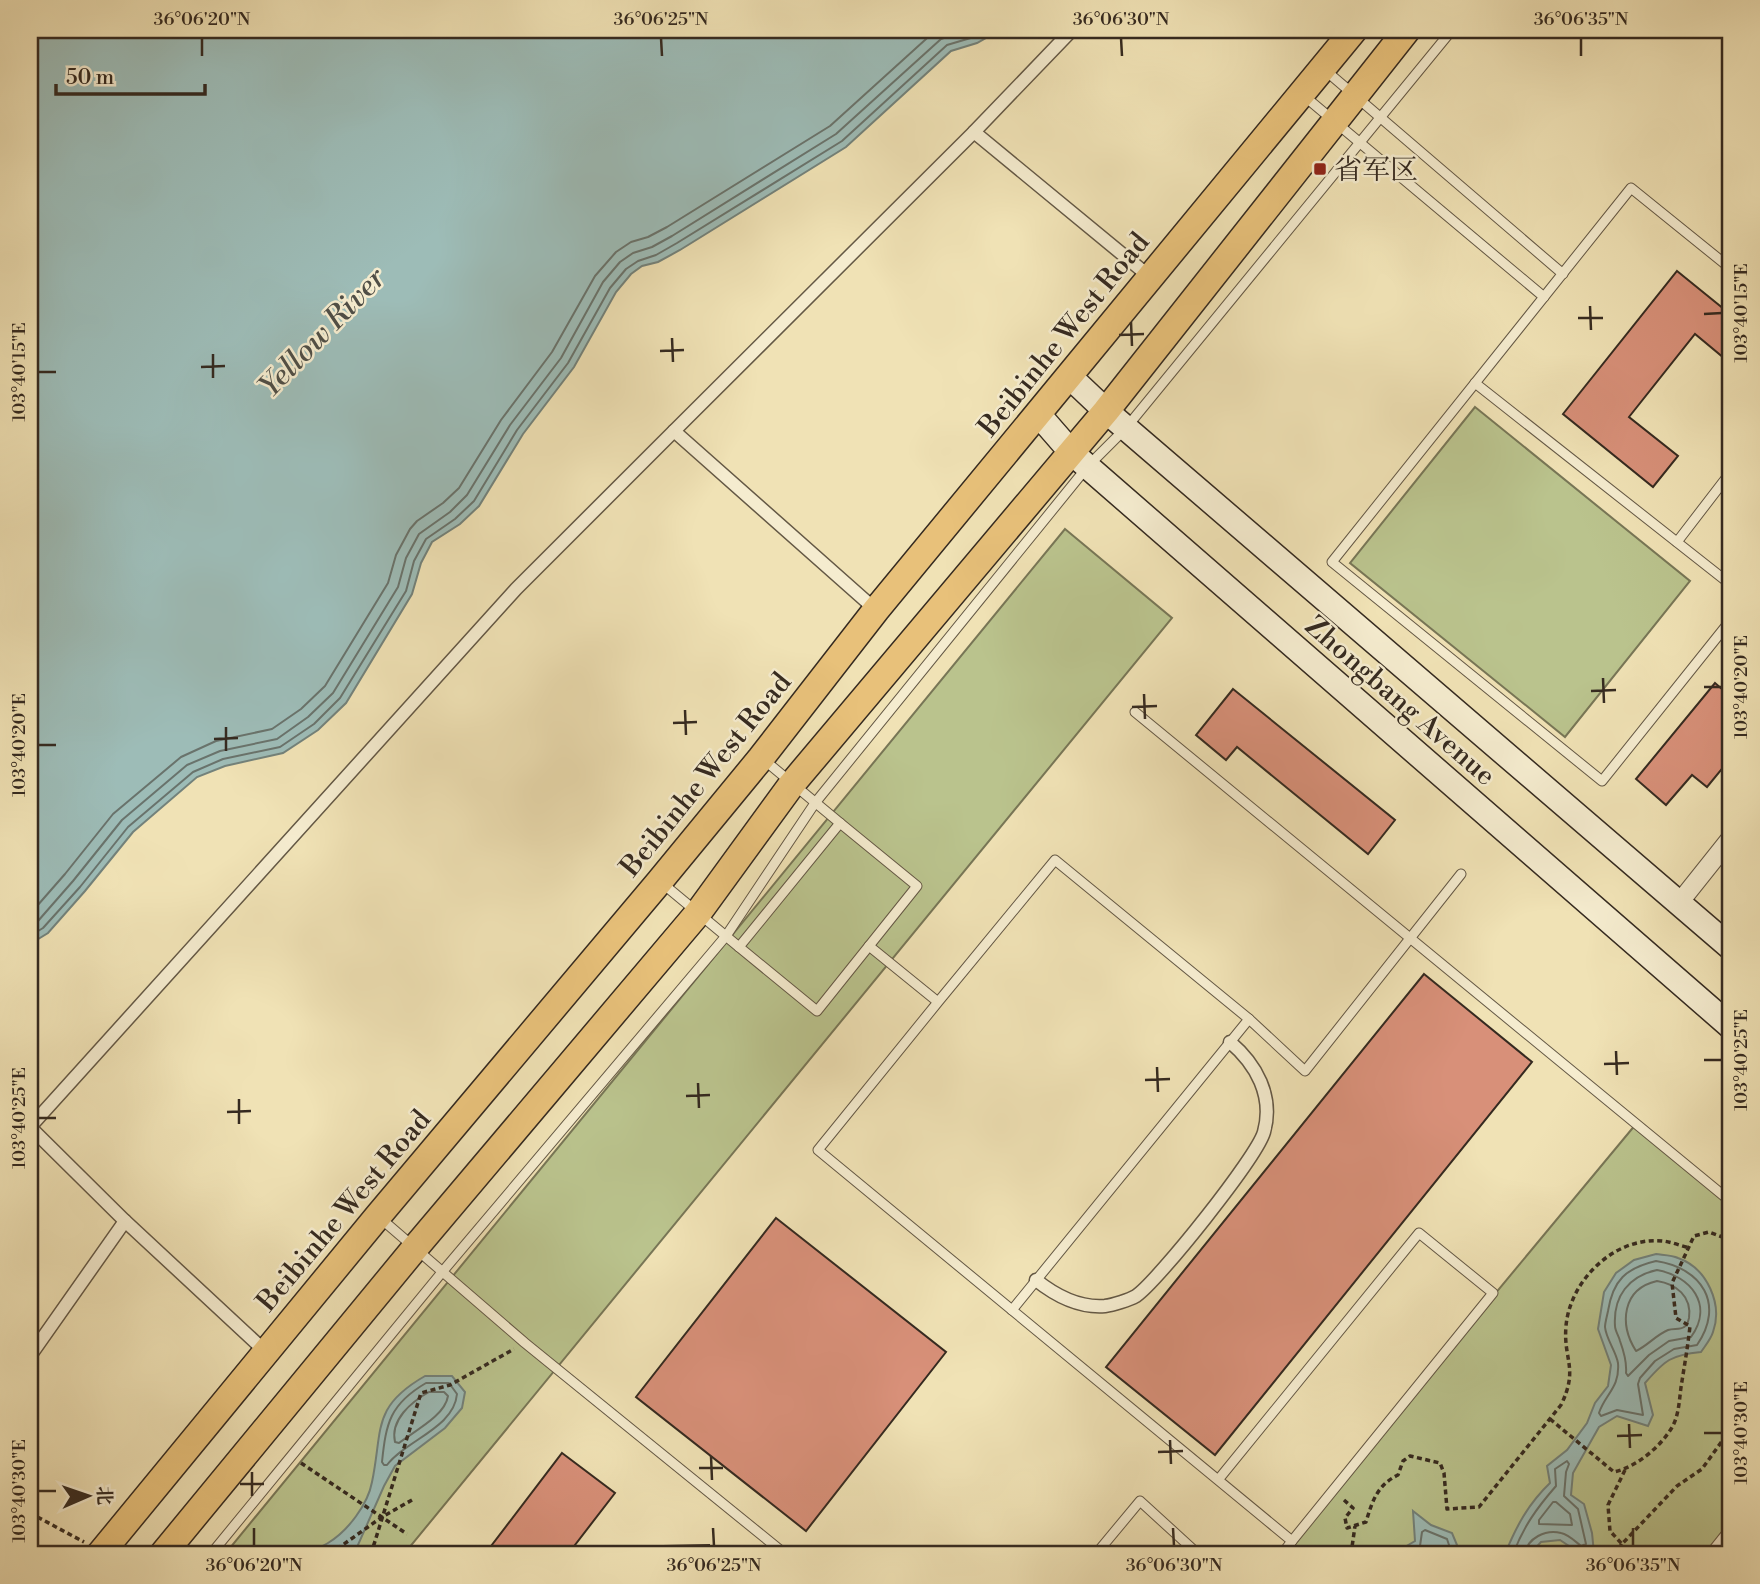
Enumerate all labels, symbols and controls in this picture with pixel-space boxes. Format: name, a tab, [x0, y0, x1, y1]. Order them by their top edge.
text: 36°06'20"N	[154, 8, 251, 31]
text: 36°06'25"N	[614, 8, 709, 31]
text: 36°06'30"N	[1073, 8, 1170, 31]
text: 36°06'35"N	[1534, 8, 1629, 31]
scale bar	[56, 52, 205, 96]
text: 50 m	[66, 65, 114, 91]
place label: 省军区	[1334, 153, 1418, 188]
marker: 省军区	[1312, 161, 1328, 177]
street label: Beibinhe West Road	[971, 226, 1157, 445]
water label: Yellow River	[251, 259, 395, 406]
text: 103°40'15"E	[1730, 263, 1753, 363]
text: 103°40'15"E	[8, 322, 31, 422]
street label: Zhongbang Avenue	[1298, 609, 1503, 793]
text: 103°40'20"E	[1730, 635, 1753, 739]
street label: Beibinhe West Road	[613, 666, 799, 885]
text: 103°40'20"E	[8, 693, 31, 797]
text: 103°40'25"E	[1730, 1009, 1753, 1111]
text: 103°40'25"E	[8, 1067, 31, 1169]
street label: Beibinhe West Road	[249, 1103, 439, 1320]
text: 103°40'30"E	[1730, 1381, 1753, 1485]
text: 103°40'30"E	[8, 1439, 31, 1543]
north arrow	[52, 1462, 122, 1532]
text: 北	[92, 1486, 116, 1505]
text: 36°06'20"N	[206, 1554, 303, 1577]
text: 36°06'25"N	[667, 1554, 762, 1577]
text: 36°06'30"N	[1126, 1554, 1223, 1577]
text: 36°06'35"N	[1586, 1554, 1681, 1577]

